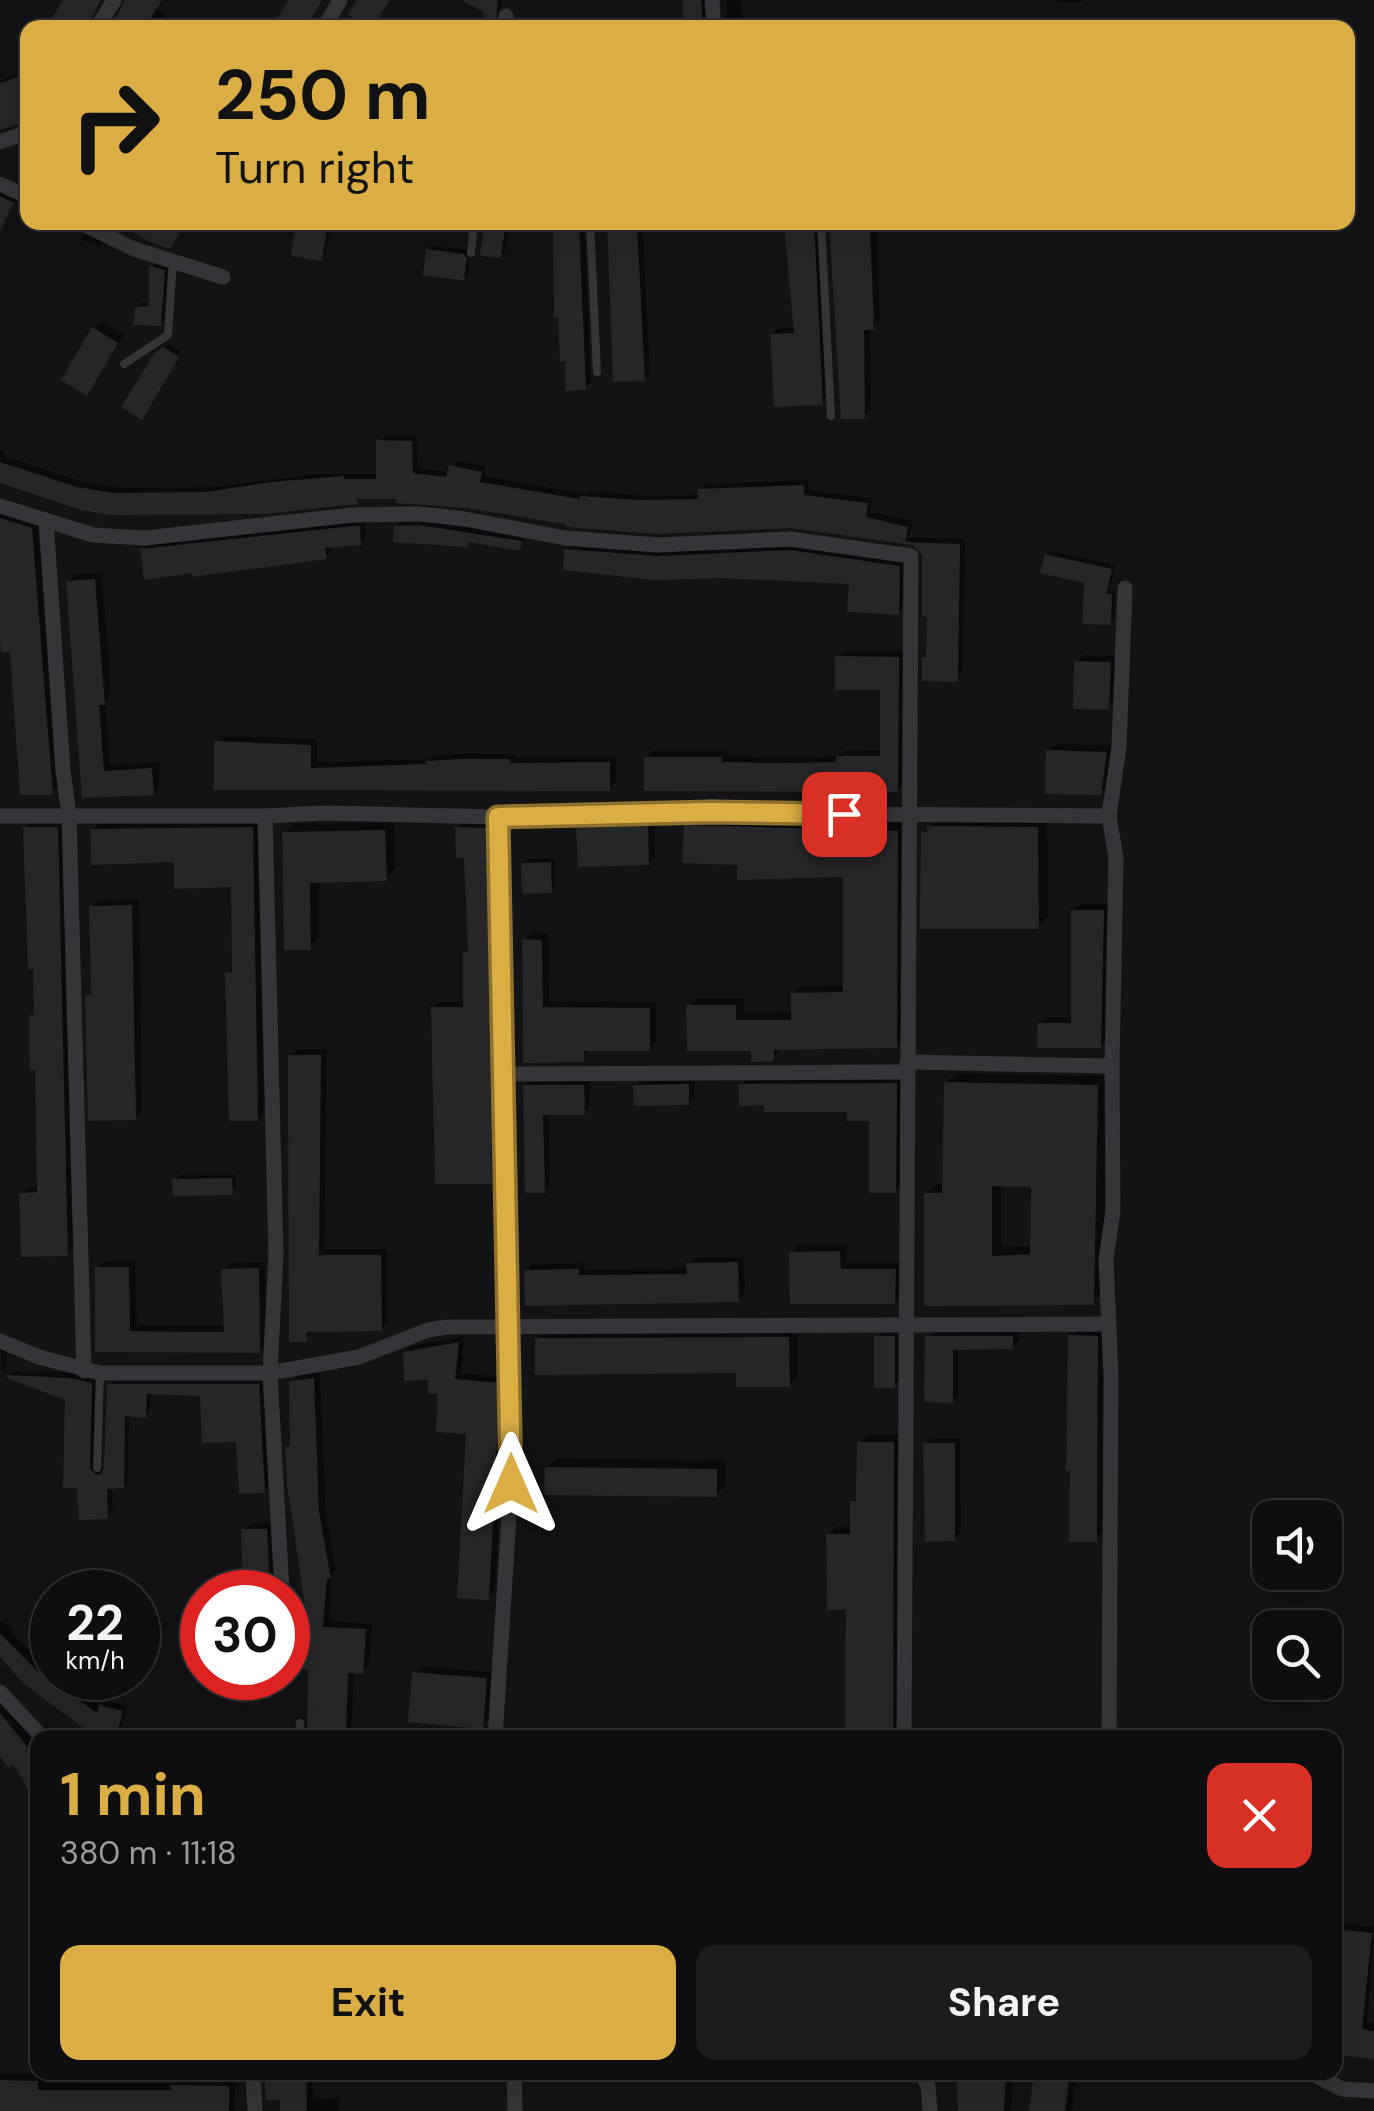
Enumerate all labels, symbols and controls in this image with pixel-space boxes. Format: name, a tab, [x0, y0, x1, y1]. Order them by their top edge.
text: 250 m	[215, 50, 431, 141]
icon: right	[50, 60, 180, 190]
text: Turn right	[215, 138, 414, 197]
pin	[802, 772, 887, 857]
icon: arrive	[817, 787, 872, 842]
position arrow	[459, 1432, 563, 1536]
map controls	[1252, 1500, 1342, 1700]
button: sound	[1252, 1500, 1342, 1590]
speed limit sign: 30	[180, 1570, 310, 1700]
text: 22	[66, 1590, 124, 1656]
button: search	[1252, 1610, 1342, 1700]
text: km/h	[65, 1644, 125, 1677]
text: 1 min	[60, 1755, 206, 1834]
button: close	[1207, 1763, 1312, 1868]
text: 380 m · 11:18	[60, 1832, 237, 1874]
button: Exit	[60, 1945, 676, 2060]
button: Share	[696, 1945, 1312, 2060]

